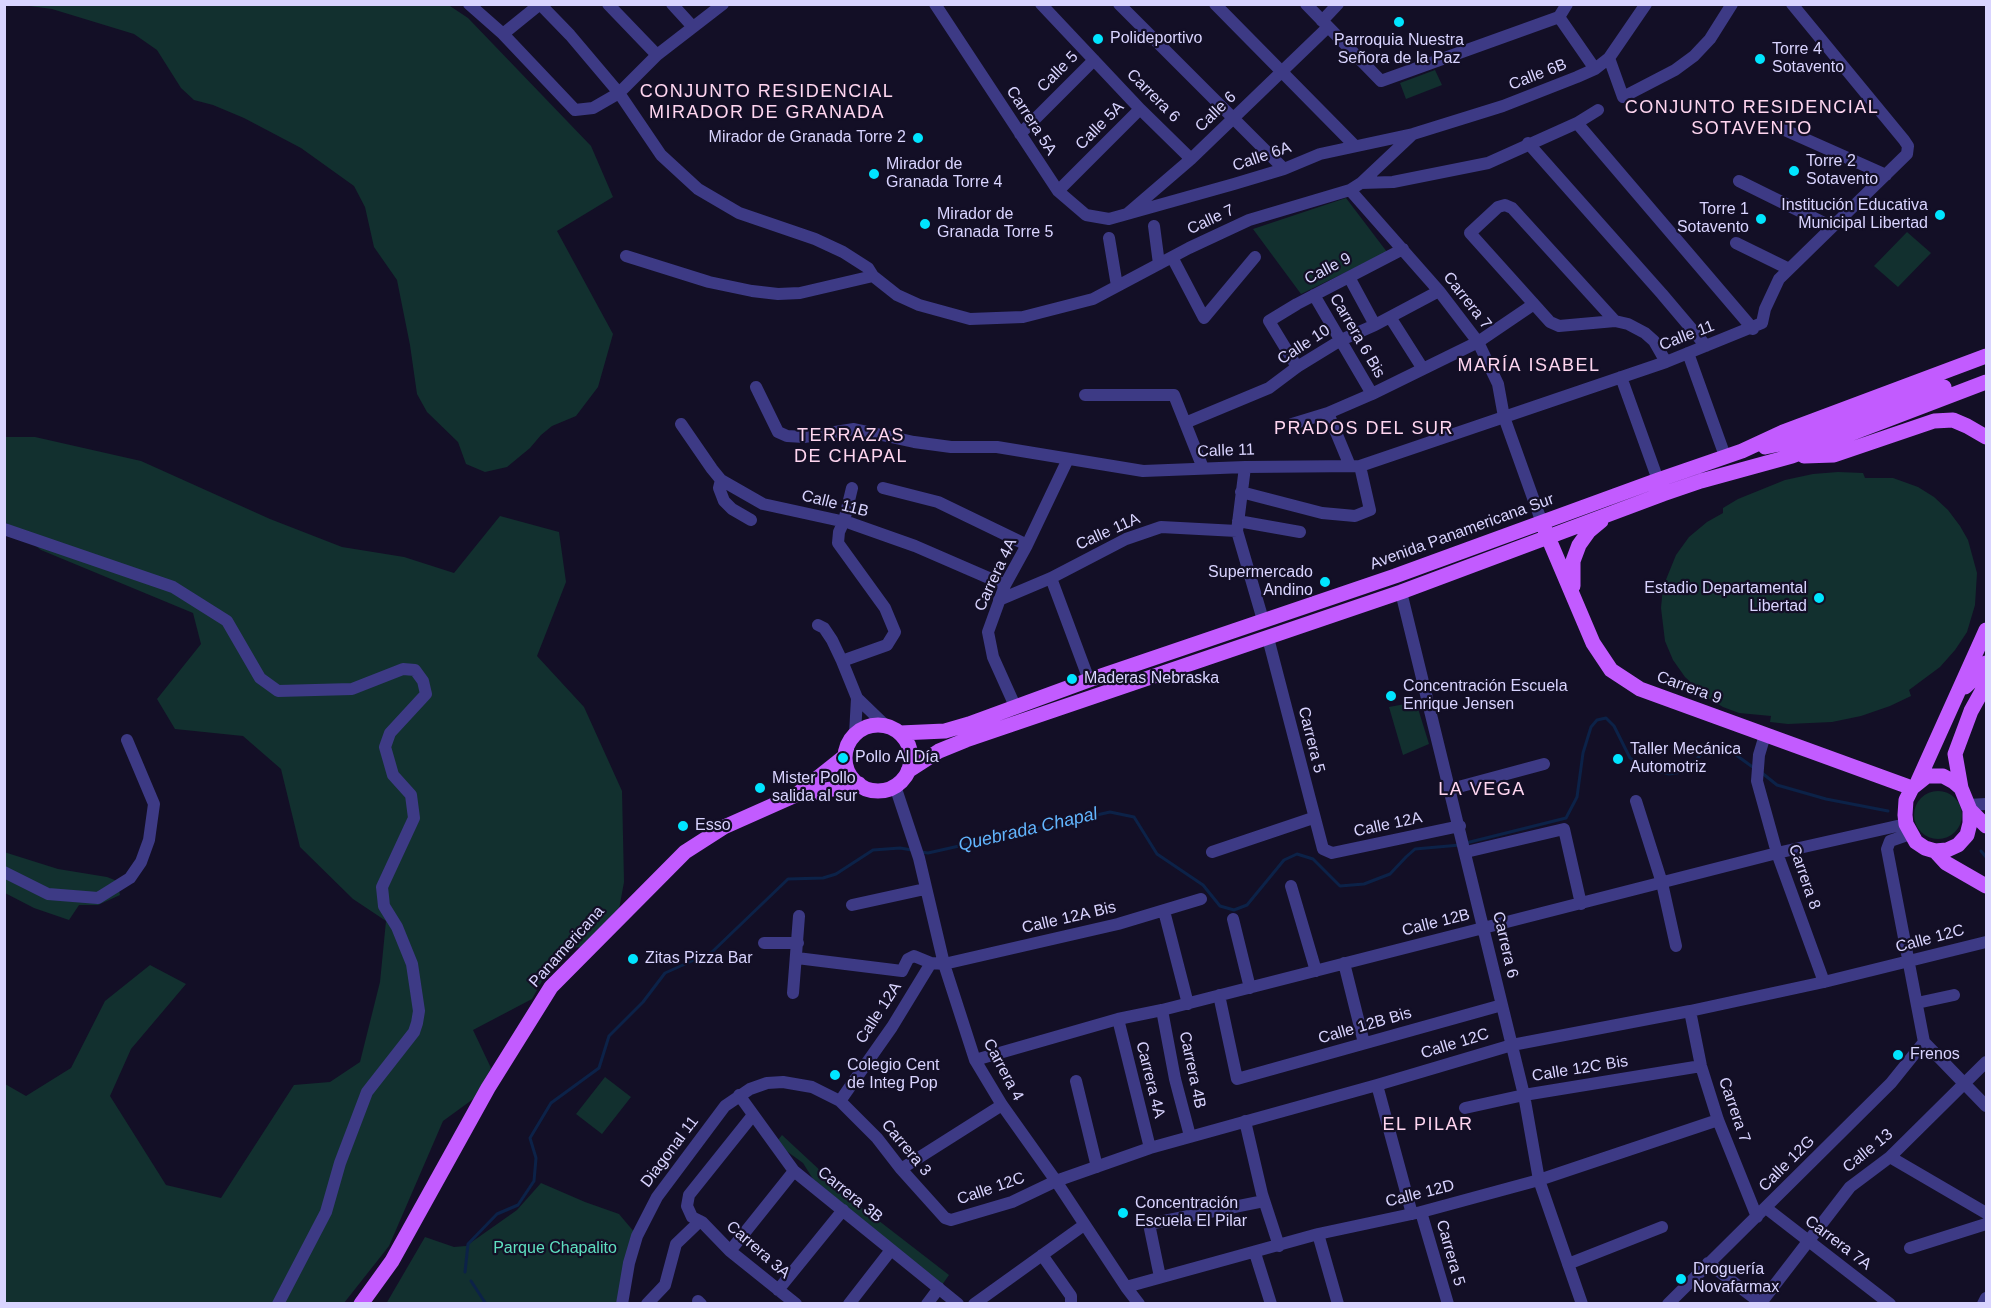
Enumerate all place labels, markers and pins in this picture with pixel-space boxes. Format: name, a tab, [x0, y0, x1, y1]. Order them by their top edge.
marker: Parroquia Nuestra Señora de la Paz	[1392, 15, 1406, 29]
place label: Polideportivo	[1110, 29, 1202, 49]
place label: Parroquia Nuestra Señora de la Paz	[1334, 31, 1464, 69]
marker: Polideportivo	[1091, 32, 1105, 46]
place label: Torre 4 Sotavento	[1772, 40, 1844, 78]
marker: Torre 4 Sotavento	[1753, 52, 1767, 66]
place label: Mirador de Granada Torre 2	[709, 128, 906, 148]
marker: Mirador de Granada Torre 2	[911, 131, 925, 145]
place label: Torre 2 Sotavento	[1806, 152, 1878, 190]
place label: Mirador de Granada Torre 4	[886, 155, 1003, 193]
marker: Torre 2 Sotavento	[1787, 164, 1801, 178]
marker: Mirador de Granada Torre 4	[867, 167, 881, 181]
place label: Institución Educativa Municipal Libertad	[1781, 196, 1928, 234]
place label: Torre 1 Sotavento	[1677, 200, 1749, 238]
place label: Mirador de Granada Torre 5	[937, 205, 1054, 243]
marker: Institución Educativa Municipal Libertad	[1933, 208, 1947, 222]
marker: Torre 1 Sotavento	[1754, 212, 1768, 226]
marker: Mirador de Granada Torre 5	[918, 217, 932, 231]
place label: Supermercado Andino	[1208, 563, 1313, 601]
marker: Supermercado Andino	[1318, 575, 1332, 589]
place label: Estadio Departamental Libertad	[1644, 579, 1807, 617]
marker: Estadio Departamental Libertad	[1812, 591, 1826, 605]
place label: Maderas Nebraska	[1084, 669, 1219, 689]
marker: Maderas Nebraska	[1065, 672, 1079, 686]
place label: Concentración Escuela Enrique Jensen	[1403, 677, 1568, 715]
marker: Concentración Escuela Enrique Jensen	[1384, 689, 1398, 703]
place label: Taller Mecánica Automotriz	[1630, 740, 1741, 778]
place label: Pollo Al Día	[855, 748, 939, 768]
marker: Pollo Al Día	[836, 751, 850, 765]
marker: Taller Mecánica Automotriz	[1611, 752, 1625, 766]
place label: Mister Pollo salida al sur	[772, 769, 857, 807]
marker: Mister Pollo salida al sur	[753, 781, 767, 795]
place label: Esso	[695, 816, 731, 836]
marker: Esso	[676, 819, 690, 833]
place label: Zitas Pizza Bar	[645, 949, 753, 969]
marker: Zitas Pizza Bar	[626, 952, 640, 966]
place label: Frenos	[1910, 1045, 1960, 1065]
marker: Frenos	[1891, 1048, 1905, 1062]
place label: Colegio Cent de Integ Pop	[847, 1056, 939, 1094]
marker: Colegio Cent de Integ Pop	[828, 1068, 842, 1082]
place label: Concentración Escuela El Pilar	[1135, 1194, 1247, 1232]
marker: Concentración Escuela El Pilar	[1116, 1206, 1130, 1220]
place label: Droguería Novafarmax	[1693, 1260, 1779, 1298]
marker: Droguería Novafarmax	[1674, 1272, 1688, 1286]

